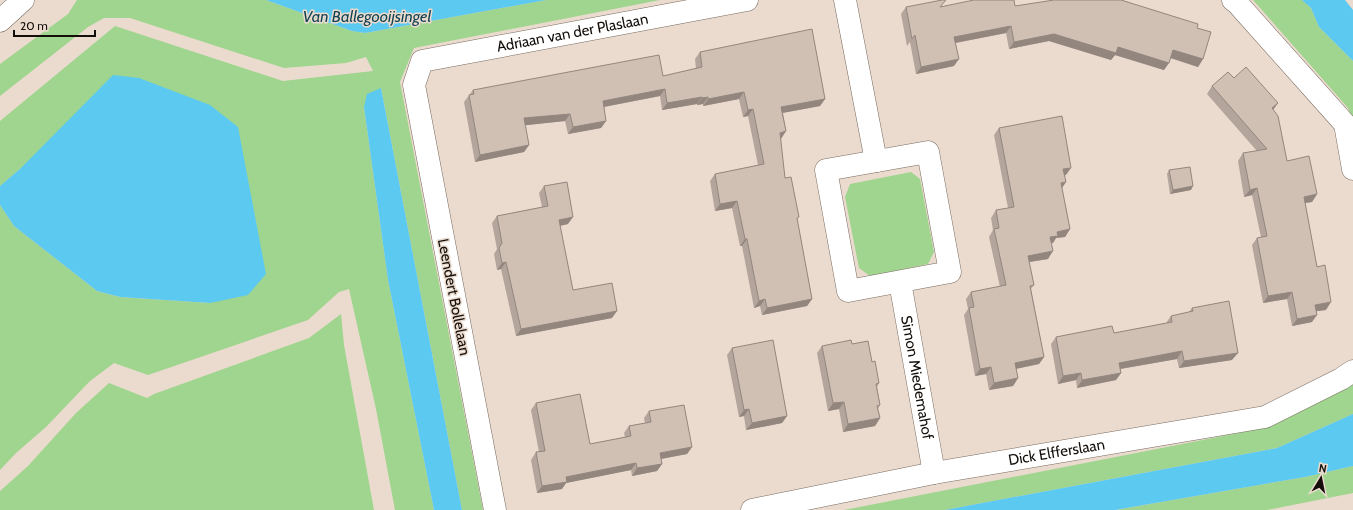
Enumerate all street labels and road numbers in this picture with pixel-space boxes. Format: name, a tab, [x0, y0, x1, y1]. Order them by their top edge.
street label: Adriaan van der Plaslaan	[495, 10, 650, 56]
street label: Leendert Bollelaan	[434, 237, 474, 357]
street label: Simon Miedemahof	[897, 314, 937, 441]
street label: Dick Elfferslaan	[1007, 435, 1106, 469]

